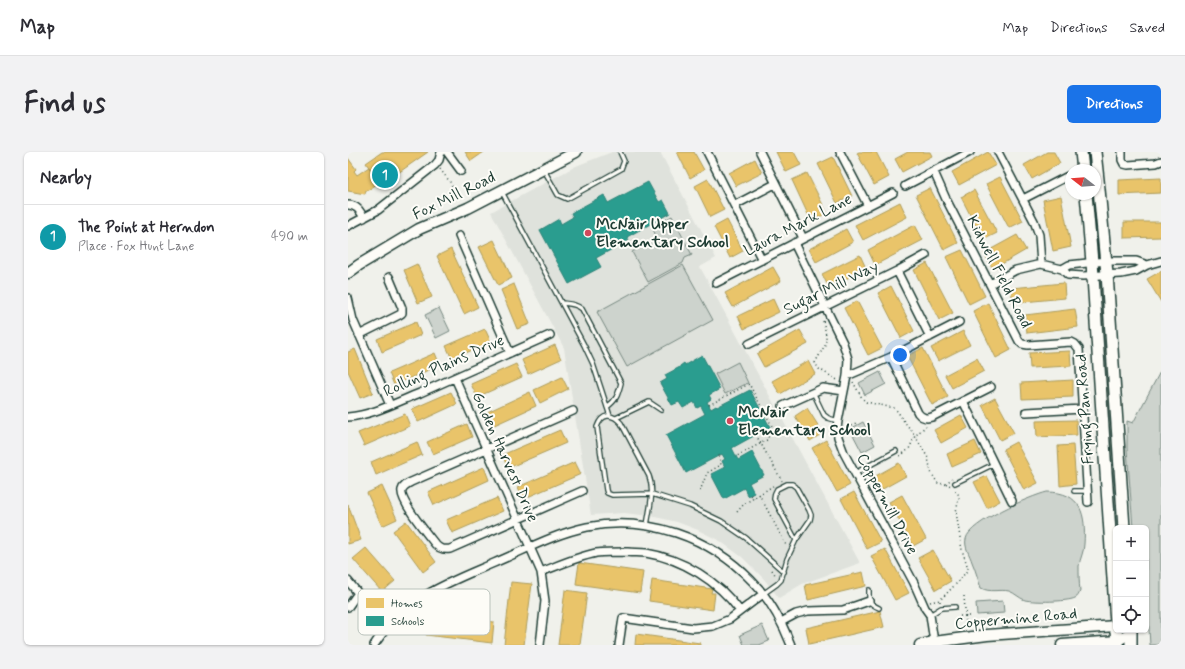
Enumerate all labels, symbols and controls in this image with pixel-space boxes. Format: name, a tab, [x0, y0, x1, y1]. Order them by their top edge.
text: Map	[20, 15, 55, 40]
text: Map	[1002, 19, 1028, 37]
text: Directions	[1050, 19, 1108, 37]
text: Saved	[1130, 19, 1165, 37]
button: Directions	[1067, 85, 1161, 123]
text: Find us	[24, 86, 105, 123]
pin: 1	[372, 160, 398, 190]
north arrow	[1065, 164, 1101, 200]
text: Nearby	[40, 167, 92, 189]
street label: Fox Mill Road	[409, 167, 499, 225]
street label: Laura Mark Lane	[740, 189, 856, 261]
street label: Kidwell Field Road	[962, 212, 1036, 332]
place label: McNair Upper Elementary School	[596, 214, 729, 253]
text: The Point at Herndon	[78, 218, 215, 238]
text: 1	[50, 228, 56, 245]
text: 490 m	[271, 228, 308, 245]
marker: McNair Upper Elementary School	[583, 228, 593, 238]
text: Place · Fox Hunt Lane	[78, 238, 194, 255]
street label: Sugar Mill Way	[780, 256, 882, 321]
street label: Rolling Plains Drive	[380, 330, 508, 403]
your location	[890, 345, 910, 365]
street label: Frying Pan Road	[1071, 353, 1100, 465]
street label: Golden Harvest Drive	[467, 388, 543, 526]
place label: McNair Elementary School	[738, 402, 871, 441]
marker: McNair Elementary School	[725, 416, 735, 426]
street label: Coppermill Drive	[851, 450, 923, 558]
map controls	[1113, 525, 1149, 633]
button: +	[1113, 525, 1149, 561]
button: −	[1113, 561, 1149, 597]
legend	[358, 589, 490, 635]
text: Homes	[391, 597, 423, 611]
button: locate	[1113, 597, 1149, 633]
street label: Coppermine Road	[954, 603, 1078, 635]
text: Schools	[391, 615, 425, 629]

